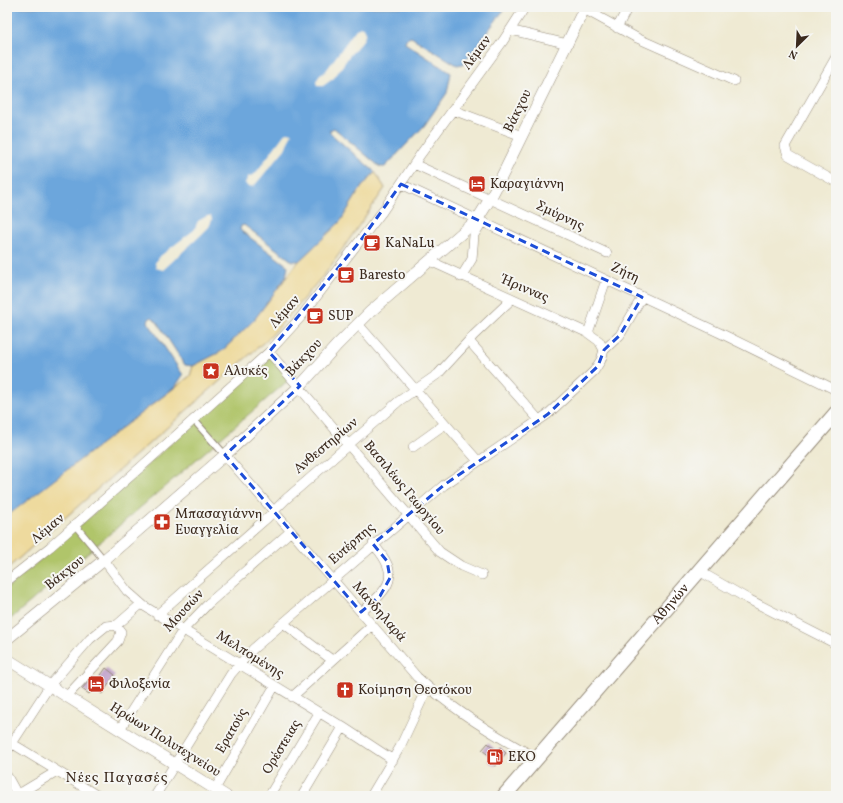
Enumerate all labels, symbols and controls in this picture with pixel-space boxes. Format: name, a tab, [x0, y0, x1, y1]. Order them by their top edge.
north arrow	[777, 26, 817, 66]
street label: Λέμαν	[458, 32, 496, 74]
text: N	[787, 45, 800, 62]
street label: Βάκχου	[499, 86, 537, 136]
hotel icon: Καραγιάννη	[467, 174, 487, 194]
place label: Καραγιάννη	[490, 175, 564, 194]
street label: Σμύρνης	[533, 196, 587, 236]
cafe icon: KaNaLu	[362, 233, 382, 253]
place label: KaNaLu	[385, 234, 435, 253]
street label: Ζήτη	[607, 258, 643, 288]
cafe icon: Baresto	[336, 265, 356, 285]
place label: Baresto	[359, 266, 405, 285]
street label: Ήριννας	[497, 270, 552, 307]
street label: Λέμαν	[265, 291, 305, 333]
cafe icon: SUP	[305, 306, 325, 326]
place label: SUP	[328, 307, 353, 326]
street label: Βάκχου	[281, 335, 327, 381]
place icon: Αλυκές	[201, 361, 221, 381]
place label: Αλυκές	[224, 362, 267, 381]
street label: Ανθεστηρίων	[290, 413, 362, 479]
street label: Βασιλέως Γεωργίου	[359, 437, 449, 539]
place label: Μπασαγιάννη Ευαγγελία	[175, 505, 263, 540]
street label: Λέμαν	[27, 509, 69, 549]
pharmacy icon: Μπασαγιάννη Ευαγγελία	[152, 512, 172, 532]
street label: Ευτέρπης	[325, 519, 379, 569]
street label: Βάκχου	[41, 551, 89, 595]
street label: Μανδηλαρά	[347, 578, 411, 647]
street label: Αθηνών	[647, 579, 694, 629]
street label: Μουσών	[160, 585, 209, 637]
street label: Μελπομένης	[212, 627, 288, 683]
hotel icon: Φιλοξενία	[86, 674, 106, 694]
place label: Φιλοξενία	[109, 675, 171, 694]
church icon: Κοίμηση Θεοτόκου	[335, 680, 355, 700]
place label: Κοίμηση Θεοτόκου	[358, 681, 472, 700]
street label: Ηρώων Πολυτεχνείου	[106, 698, 224, 782]
street label: Ερατούς	[211, 705, 253, 757]
street label: Ορέστειας	[258, 716, 306, 778]
fuel station icon: EKO	[485, 747, 505, 767]
place label: EKO	[508, 748, 536, 767]
district label: Νέες Παγασές	[66, 768, 168, 789]

